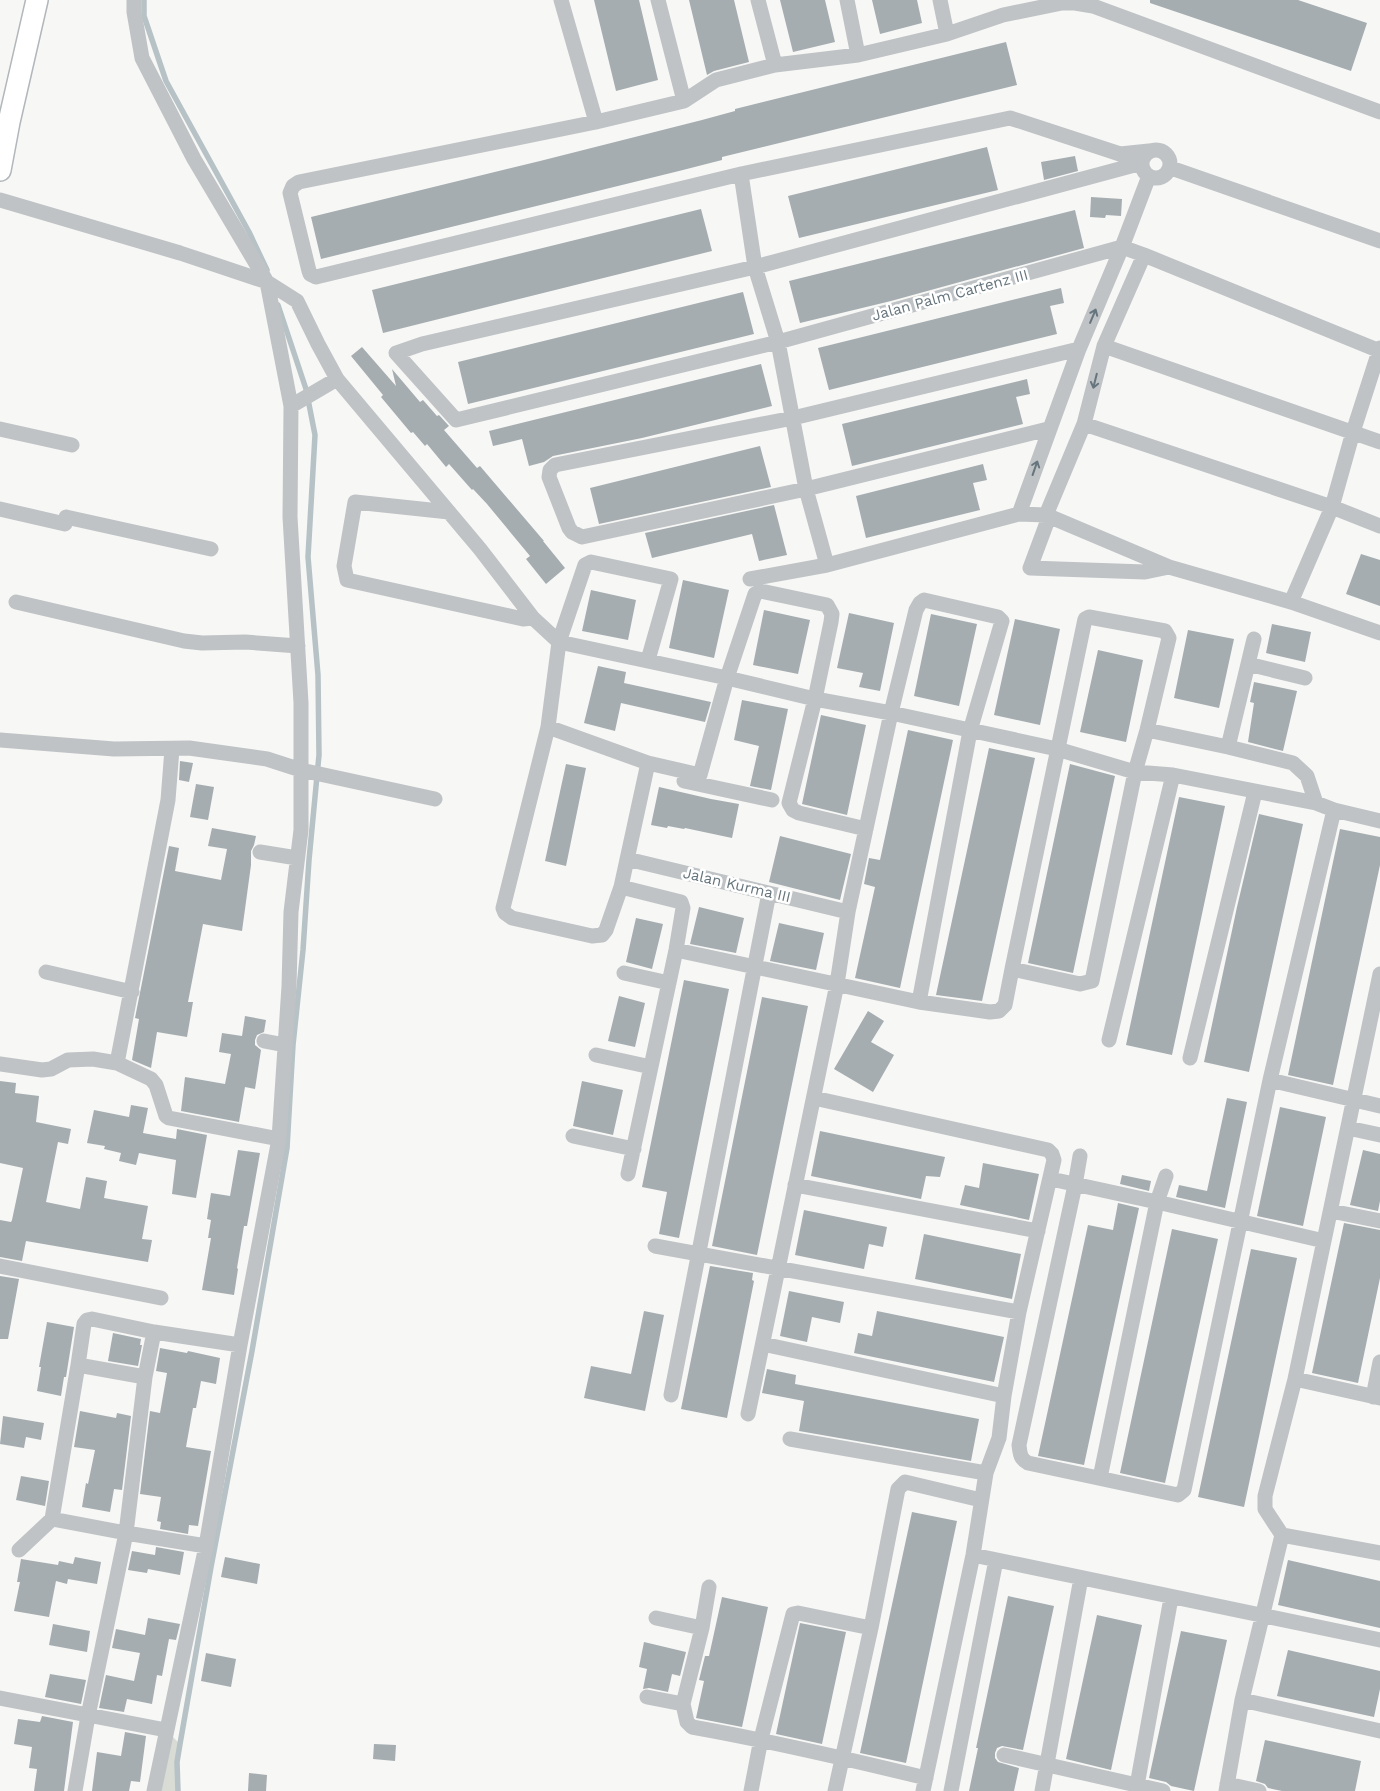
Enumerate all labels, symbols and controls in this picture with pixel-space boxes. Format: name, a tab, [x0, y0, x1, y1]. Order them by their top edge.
street label: Jalan Palm Cartenz III	[870, 265, 1030, 325]
one-way arrow	[1088, 309, 1098, 324]
one-way arrow	[1090, 373, 1099, 389]
one-way arrow	[1031, 461, 1040, 476]
street label: Jalan Kurma III	[681, 864, 793, 906]

